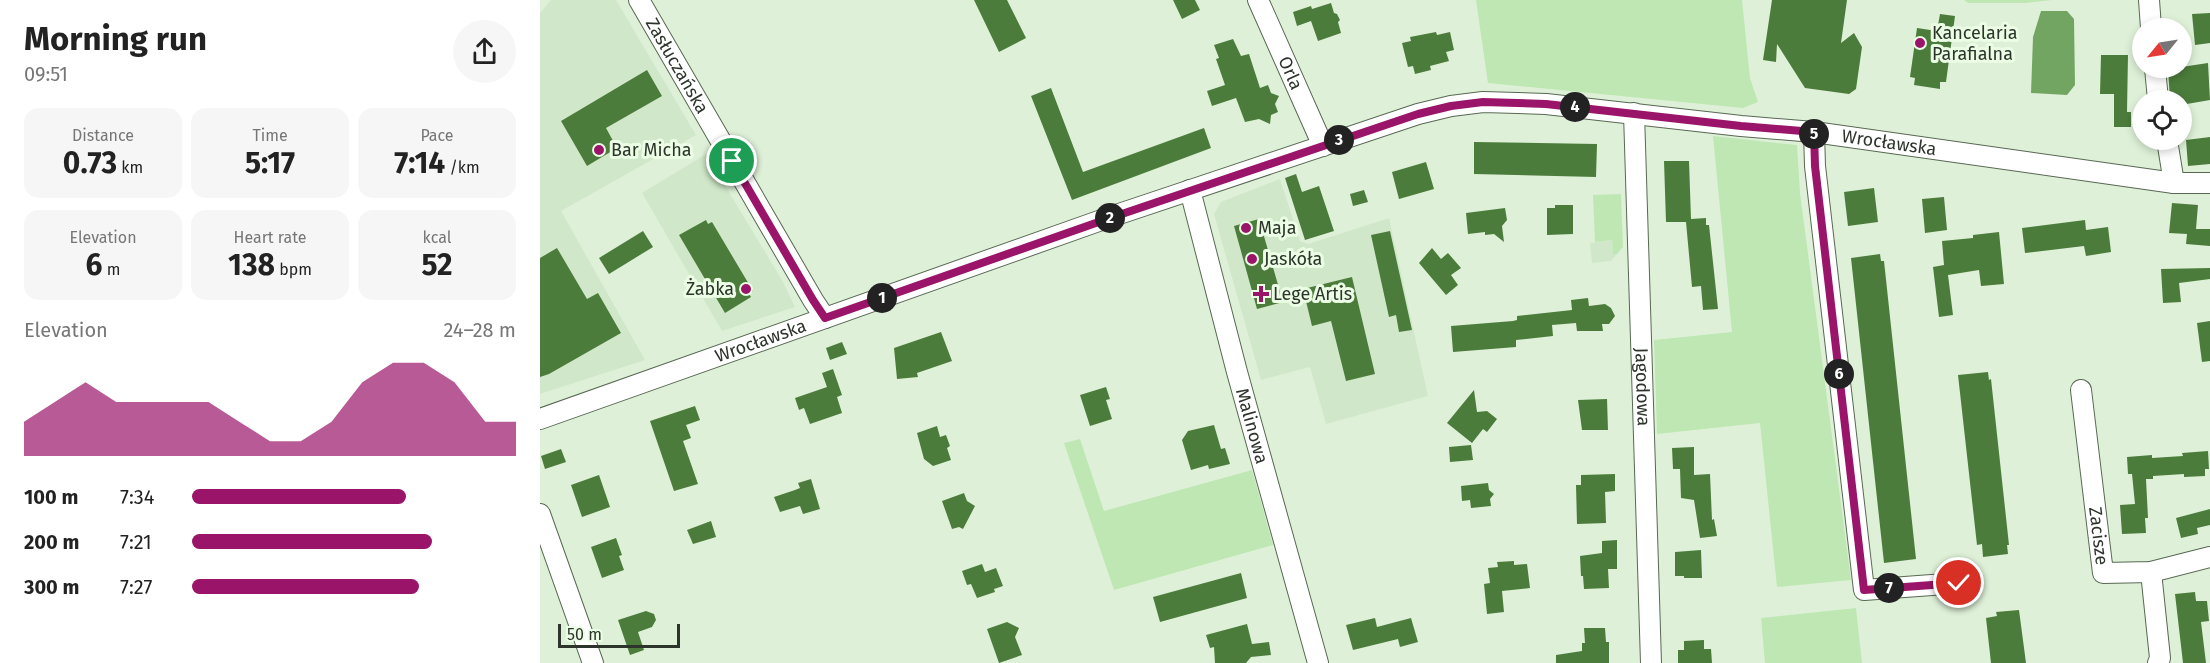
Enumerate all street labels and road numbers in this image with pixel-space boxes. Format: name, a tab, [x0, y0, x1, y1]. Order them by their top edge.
street label: Zasłuczańska	[641, 14, 713, 117]
street label: Orla	[1273, 53, 1308, 93]
street label: Wrocławska	[1840, 125, 1938, 160]
street label: Wrocławska	[712, 315, 809, 367]
street label: Jagodowa	[1630, 347, 1655, 426]
street label: Malinowa	[1231, 386, 1273, 466]
street label: Zacisze	[2084, 506, 2113, 566]

